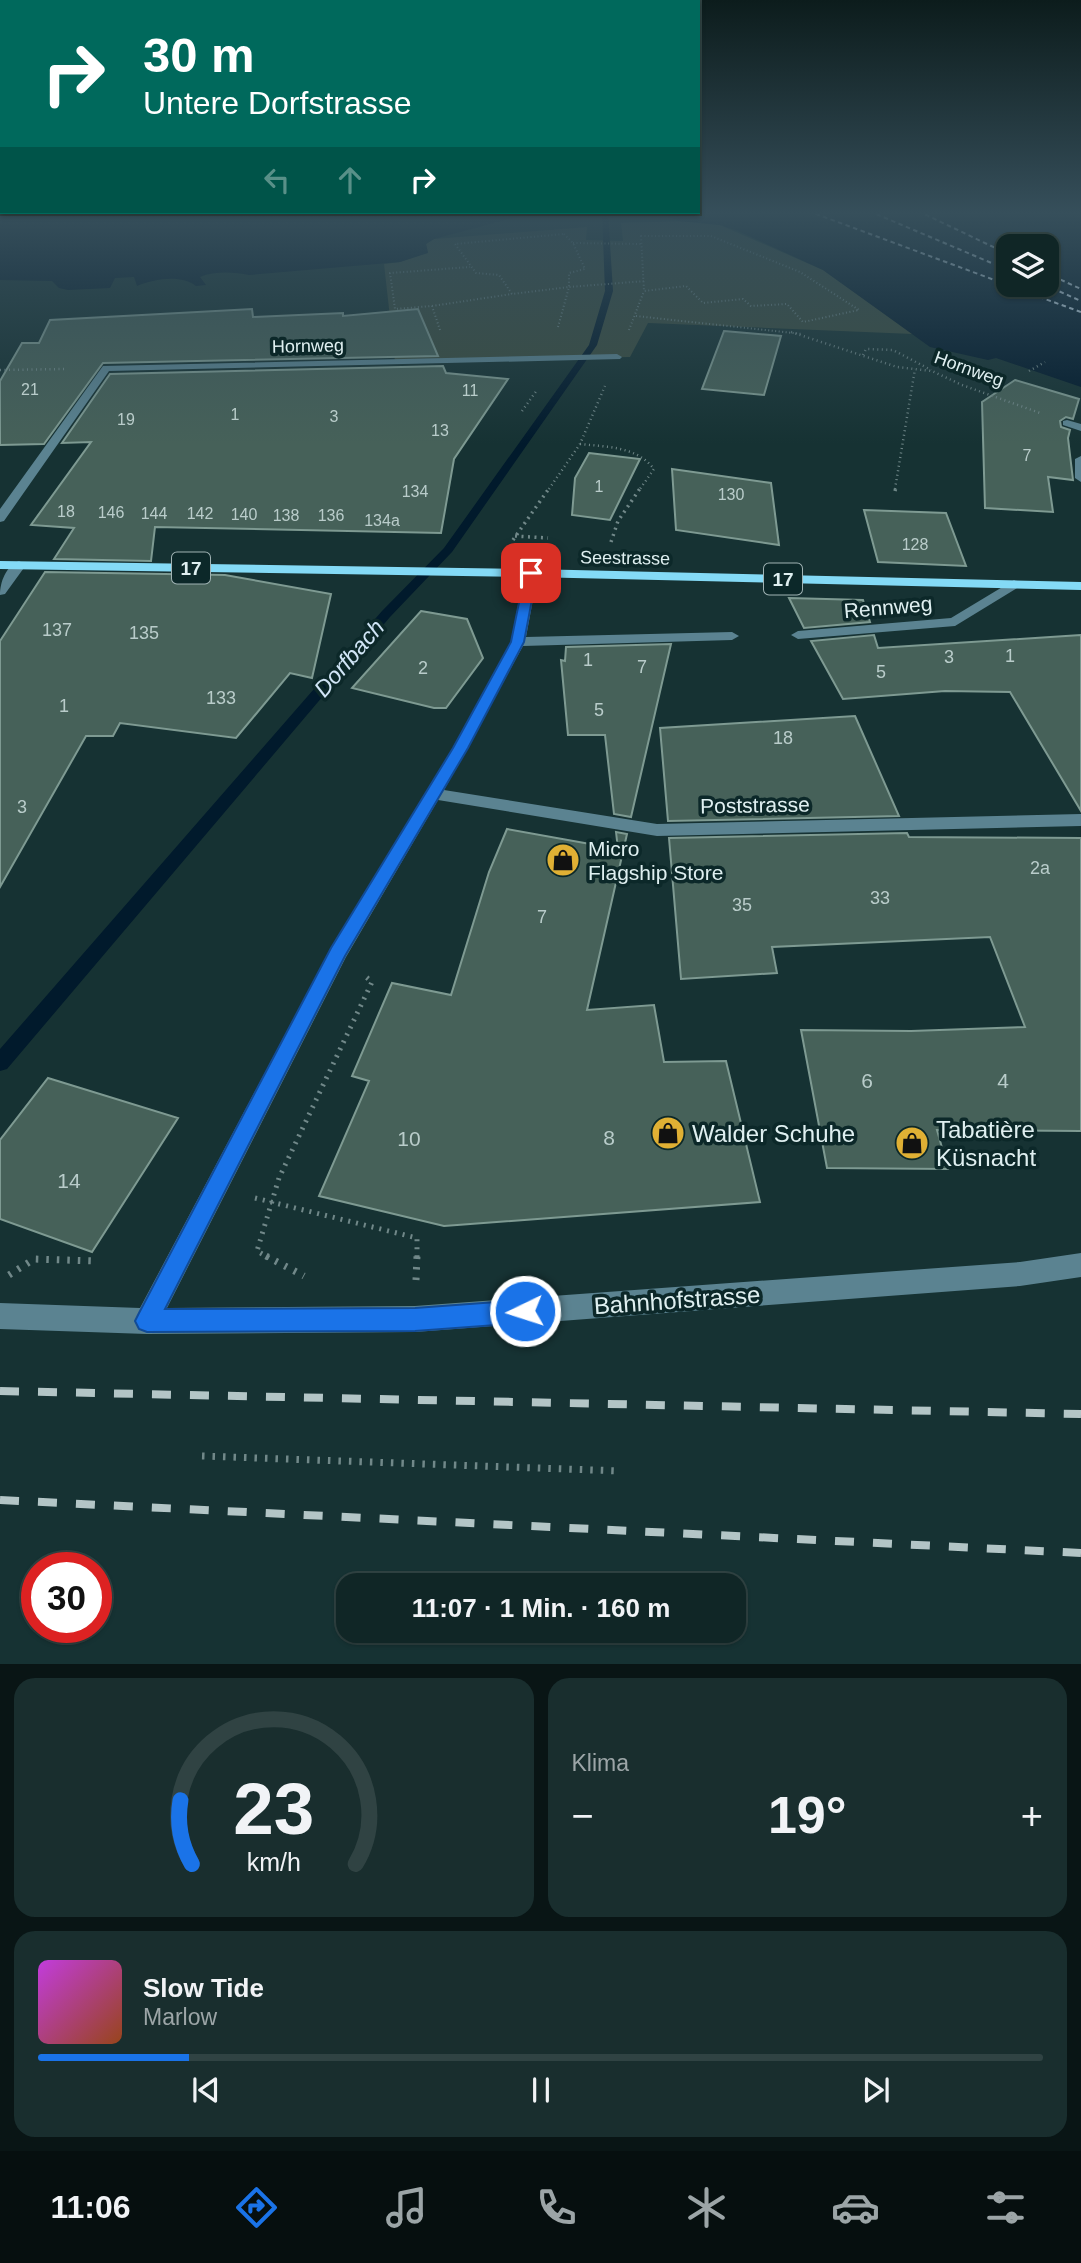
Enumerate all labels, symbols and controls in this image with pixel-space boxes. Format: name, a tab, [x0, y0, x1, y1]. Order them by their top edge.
icon: right	[28, 28, 119, 119]
text: 30 m	[143, 28, 255, 82]
text: Untere Dorfstrasse	[143, 85, 412, 121]
icon: left	[258, 161, 296, 199]
icon: ahead	[331, 161, 369, 199]
icon: right	[404, 161, 442, 199]
map controls	[996, 234, 1059, 297]
button: layers	[996, 234, 1059, 297]
street label: Hornweg	[272, 335, 344, 357]
street label: Hornweg	[932, 347, 1006, 391]
house number: 21	[21, 381, 39, 398]
house number: 11	[462, 382, 478, 399]
house number: 1	[231, 406, 240, 423]
house number: 3	[330, 408, 339, 425]
house number: 19	[117, 411, 135, 428]
house number: 13	[431, 422, 449, 439]
house number: 7	[1023, 447, 1032, 464]
house number: 1	[595, 478, 604, 495]
house number: 134	[402, 483, 428, 500]
house number: 130	[718, 486, 744, 503]
house number: 18	[57, 503, 75, 520]
house number: 146	[98, 504, 124, 521]
house number: 144	[141, 505, 167, 522]
house number: 142	[187, 505, 213, 522]
house number: 140	[231, 506, 257, 523]
house number: 138	[273, 507, 299, 524]
house number: 136	[318, 507, 344, 524]
house number: 134a	[364, 512, 400, 529]
house number: 128	[902, 536, 928, 553]
pin	[501, 543, 561, 603]
street label: Seestrasse	[580, 547, 670, 569]
road number: 17	[172, 552, 210, 583]
icon: arrive	[512, 554, 550, 592]
road number: 17	[764, 564, 802, 594]
street label: Rennweg	[843, 592, 933, 622]
water label: Dorfbach	[309, 614, 389, 702]
house number: 137	[42, 620, 72, 640]
house number: 135	[129, 623, 159, 643]
house number: 1	[1005, 646, 1015, 666]
house number: 3	[944, 647, 954, 667]
house number: 1	[583, 650, 593, 670]
house number: 7	[637, 657, 647, 677]
house number: 2	[418, 658, 428, 678]
house number: 5	[876, 662, 886, 682]
house number: 133	[206, 688, 236, 708]
house number: 1	[59, 696, 69, 716]
house number: 5	[594, 700, 604, 720]
house number: 18	[773, 728, 793, 748]
street label: Poststrasse	[700, 793, 810, 817]
house number: 3	[17, 797, 27, 817]
place label: Micro Flagship Store	[588, 837, 723, 884]
shop icon: Micro Flagship Store	[544, 841, 582, 879]
house number: 2a	[1030, 858, 1051, 878]
house number: 33	[870, 888, 890, 908]
house number: 35	[732, 895, 752, 915]
house number: 7	[537, 907, 547, 927]
house number: 6	[861, 1069, 873, 1092]
house number: 4	[997, 1069, 1009, 1092]
shop icon: Walder Schuhe	[649, 1114, 687, 1152]
place label: Tabatière Küsnacht	[936, 1116, 1036, 1171]
place label: Walder Schuhe	[692, 1120, 855, 1147]
shop icon: Tabatière Küsnacht	[893, 1124, 931, 1162]
house number: 8	[603, 1126, 615, 1149]
house number: 10	[397, 1127, 421, 1150]
house number: 14	[57, 1169, 81, 1192]
position arrow	[488, 1274, 562, 1348]
street label: Bahnhofstrasse	[593, 1281, 761, 1319]
speed limit sign: 30	[21, 1552, 112, 1643]
text: 11:07 · 1 Min. · 160 m	[412, 1593, 670, 1623]
text: Klima	[572, 1750, 629, 1776]
text: 23	[233, 1768, 314, 1849]
text: 19°	[768, 1786, 847, 1844]
text: −	[572, 1795, 594, 1837]
text: +	[1021, 1795, 1043, 1837]
text: km/h	[247, 1847, 301, 1875]
text: Slow Tide	[143, 1973, 264, 2003]
text: Marlow	[143, 2004, 217, 2030]
icon: previous	[187, 2071, 225, 2109]
icon: pause	[522, 2071, 560, 2109]
icon: next	[857, 2071, 895, 2109]
icon: directions	[232, 2183, 281, 2232]
icon: music	[382, 2183, 431, 2232]
icon: phone	[532, 2183, 581, 2232]
icon: climate	[682, 2183, 731, 2232]
icon: car	[831, 2183, 880, 2232]
icon: filters	[981, 2183, 1030, 2232]
text: 11:06	[50, 2189, 131, 2225]

